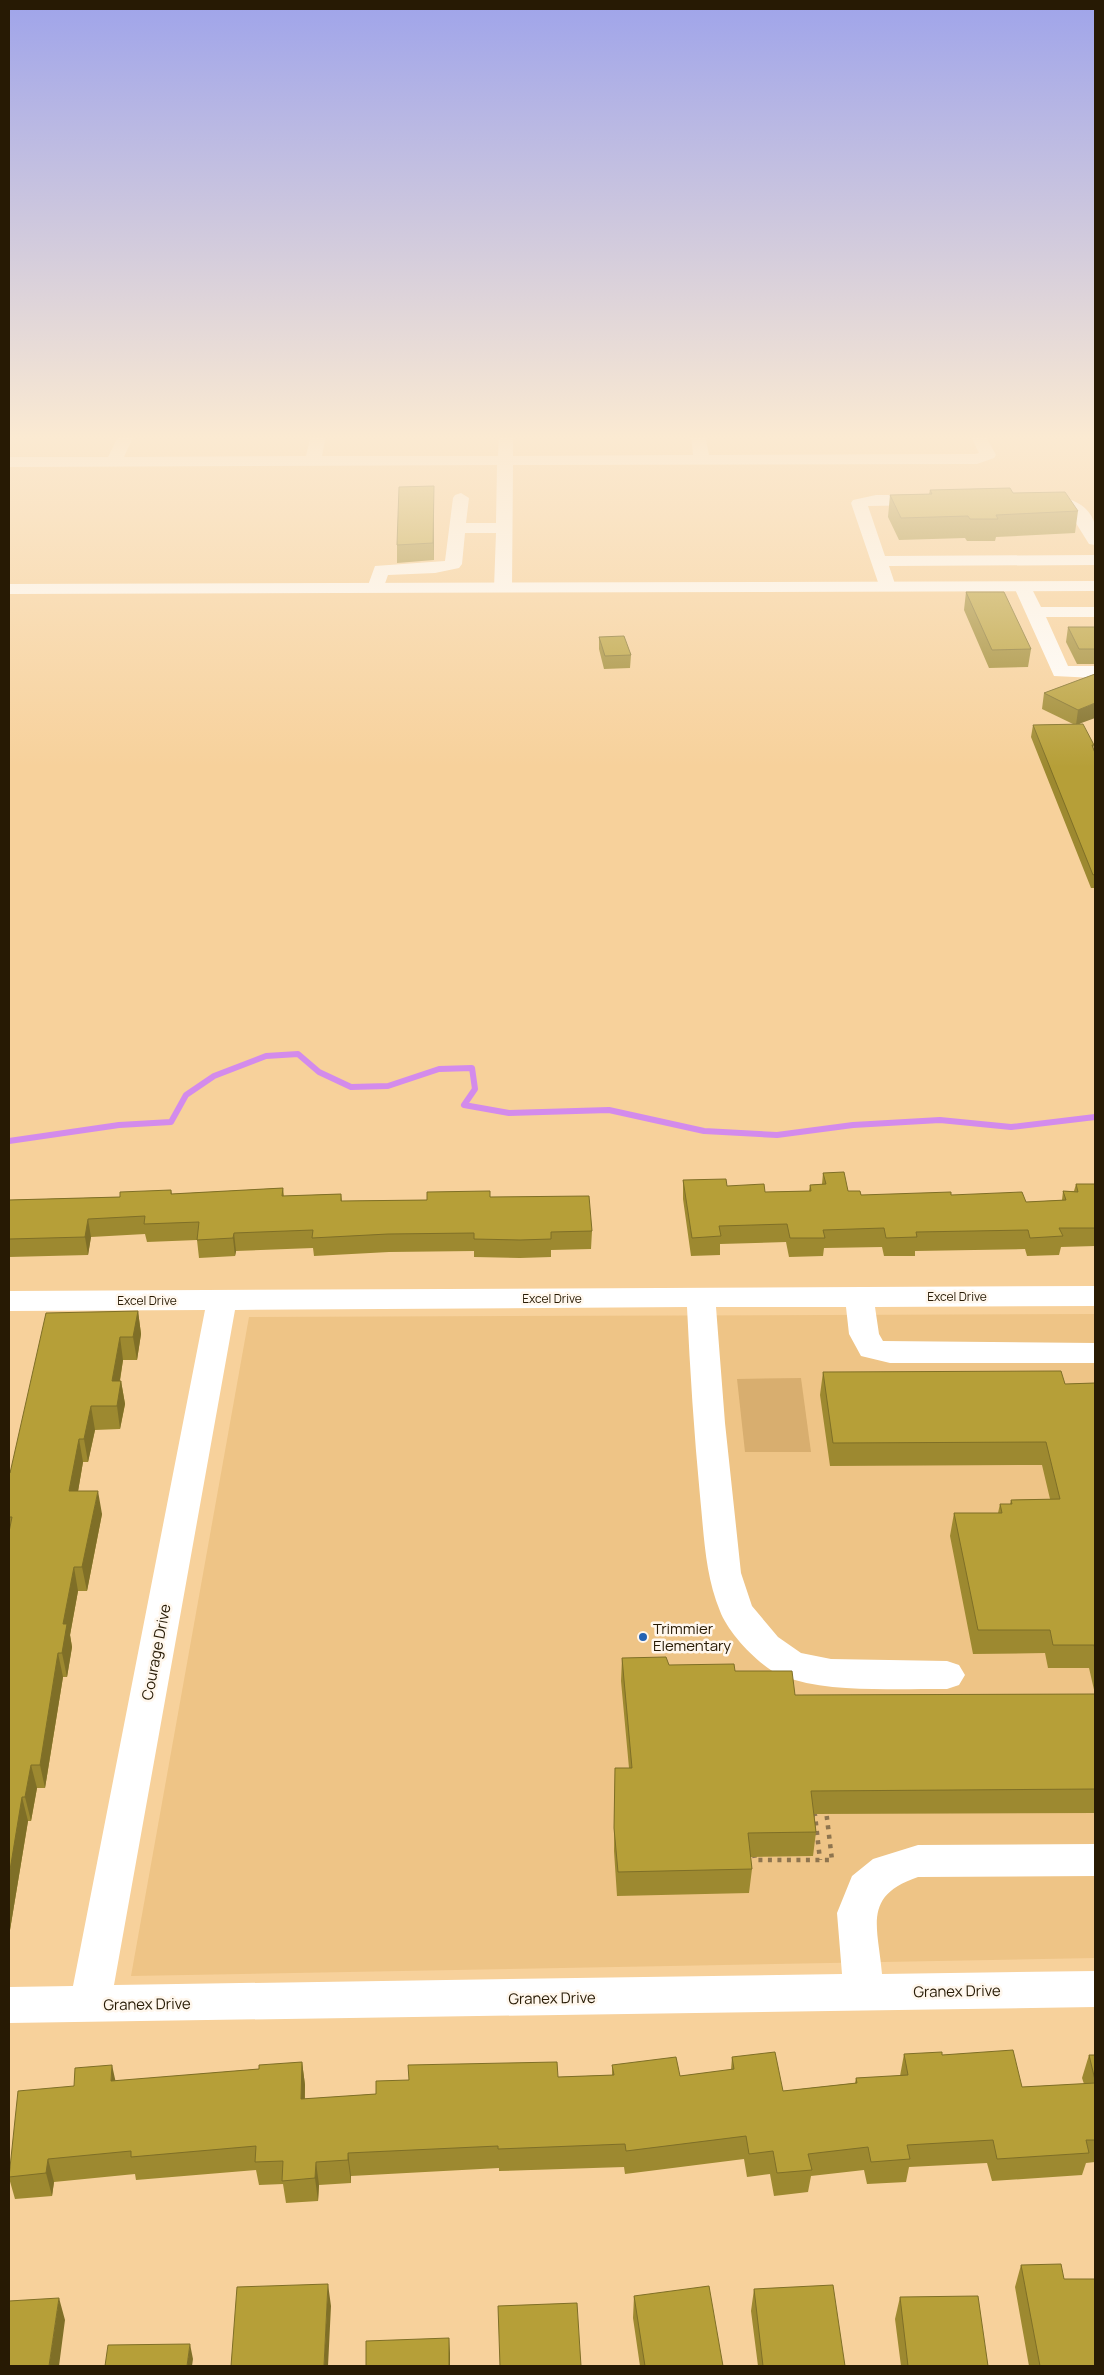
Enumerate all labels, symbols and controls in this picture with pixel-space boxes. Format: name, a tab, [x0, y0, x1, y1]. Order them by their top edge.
street label: Excel Drive	[927, 1288, 987, 1305]
street label: Excel Drive	[522, 1290, 582, 1307]
street label: Excel Drive	[117, 1292, 177, 1309]
street label: Courage Drive	[136, 1602, 176, 1702]
place label: Trimmier Elementary	[653, 1618, 731, 1656]
marker: Trimmier Elementary	[637, 1631, 649, 1643]
street label: Granex Drive	[913, 1980, 1001, 2002]
street label: Granex Drive	[508, 1987, 596, 2009]
street label: Granex Drive	[103, 1993, 191, 2015]

